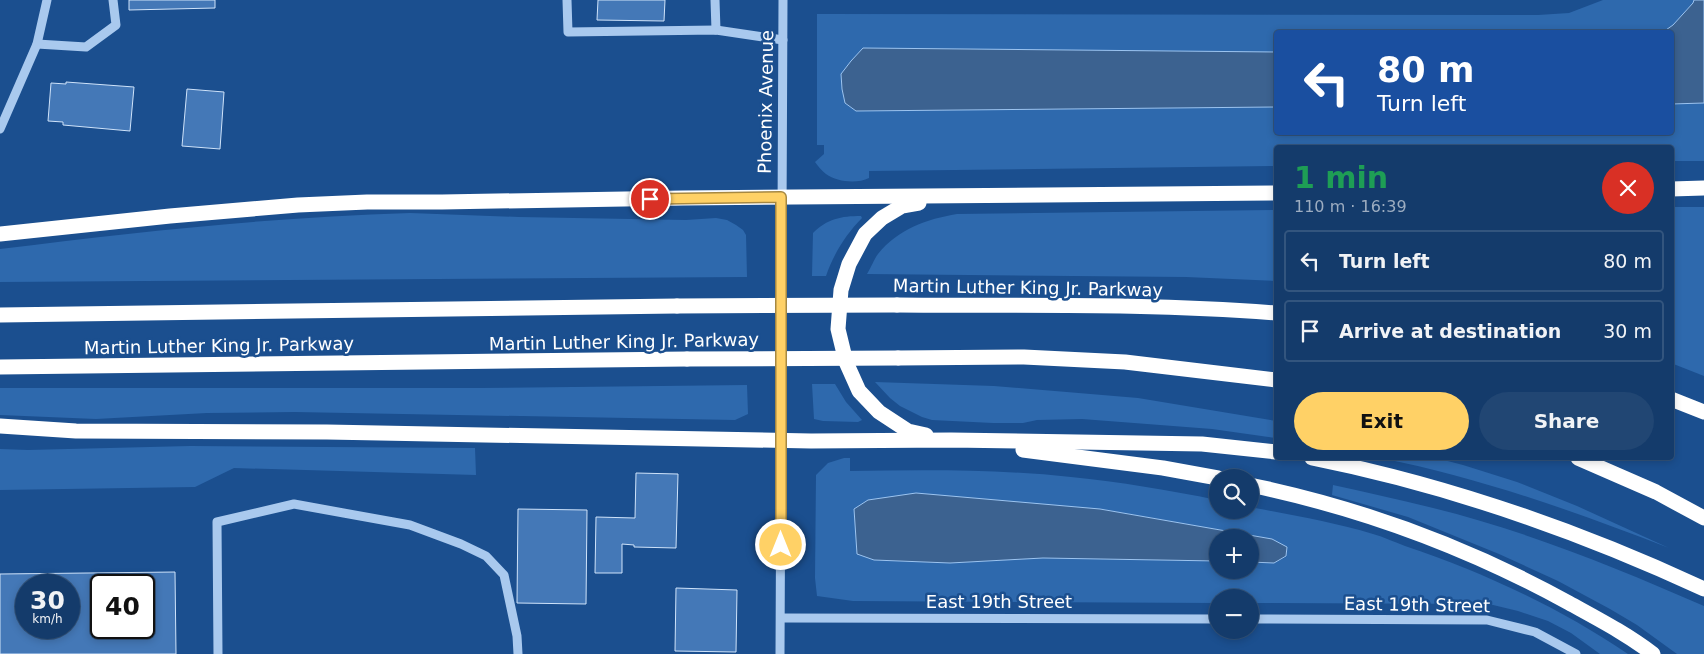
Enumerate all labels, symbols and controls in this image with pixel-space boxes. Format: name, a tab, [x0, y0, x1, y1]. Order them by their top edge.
street label: Phoenix Avenue	[754, 30, 777, 174]
icon: left	[1294, 50, 1359, 115]
text: 80 m	[1377, 50, 1474, 90]
text: Turn left	[1377, 91, 1466, 116]
text: 1 min	[1294, 160, 1388, 195]
button: close	[1602, 162, 1654, 214]
pin	[629, 178, 671, 220]
icon: arrive	[636, 185, 664, 213]
text: 110 m · 16:39	[1294, 197, 1407, 216]
icon: left	[1296, 247, 1324, 275]
text: Turn left	[1339, 250, 1430, 272]
text: 80 m	[1603, 250, 1652, 272]
street label: Martin Luther King Jr. Parkway	[893, 275, 1164, 300]
icon: arrive	[1296, 317, 1324, 345]
text: Arrive at destination	[1339, 320, 1561, 342]
text: 30 m	[1603, 320, 1652, 342]
street label: Martin Luther King Jr. Parkway	[489, 329, 760, 354]
street label: Martin Luther King Jr. Parkway	[84, 333, 355, 358]
button: Exit	[1294, 392, 1469, 450]
button: Share	[1479, 392, 1654, 450]
map controls	[1209, 469, 1259, 639]
button: search	[1209, 469, 1259, 519]
position arrow	[754, 518, 806, 570]
button: +	[1209, 529, 1259, 579]
speed limit sign: 40	[90, 574, 155, 639]
text: 30	[30, 586, 65, 615]
button: −	[1209, 589, 1259, 639]
street label: East 19th Street	[926, 591, 1072, 612]
street label: East 19th Street	[1344, 593, 1490, 616]
text: km/h	[32, 612, 63, 626]

